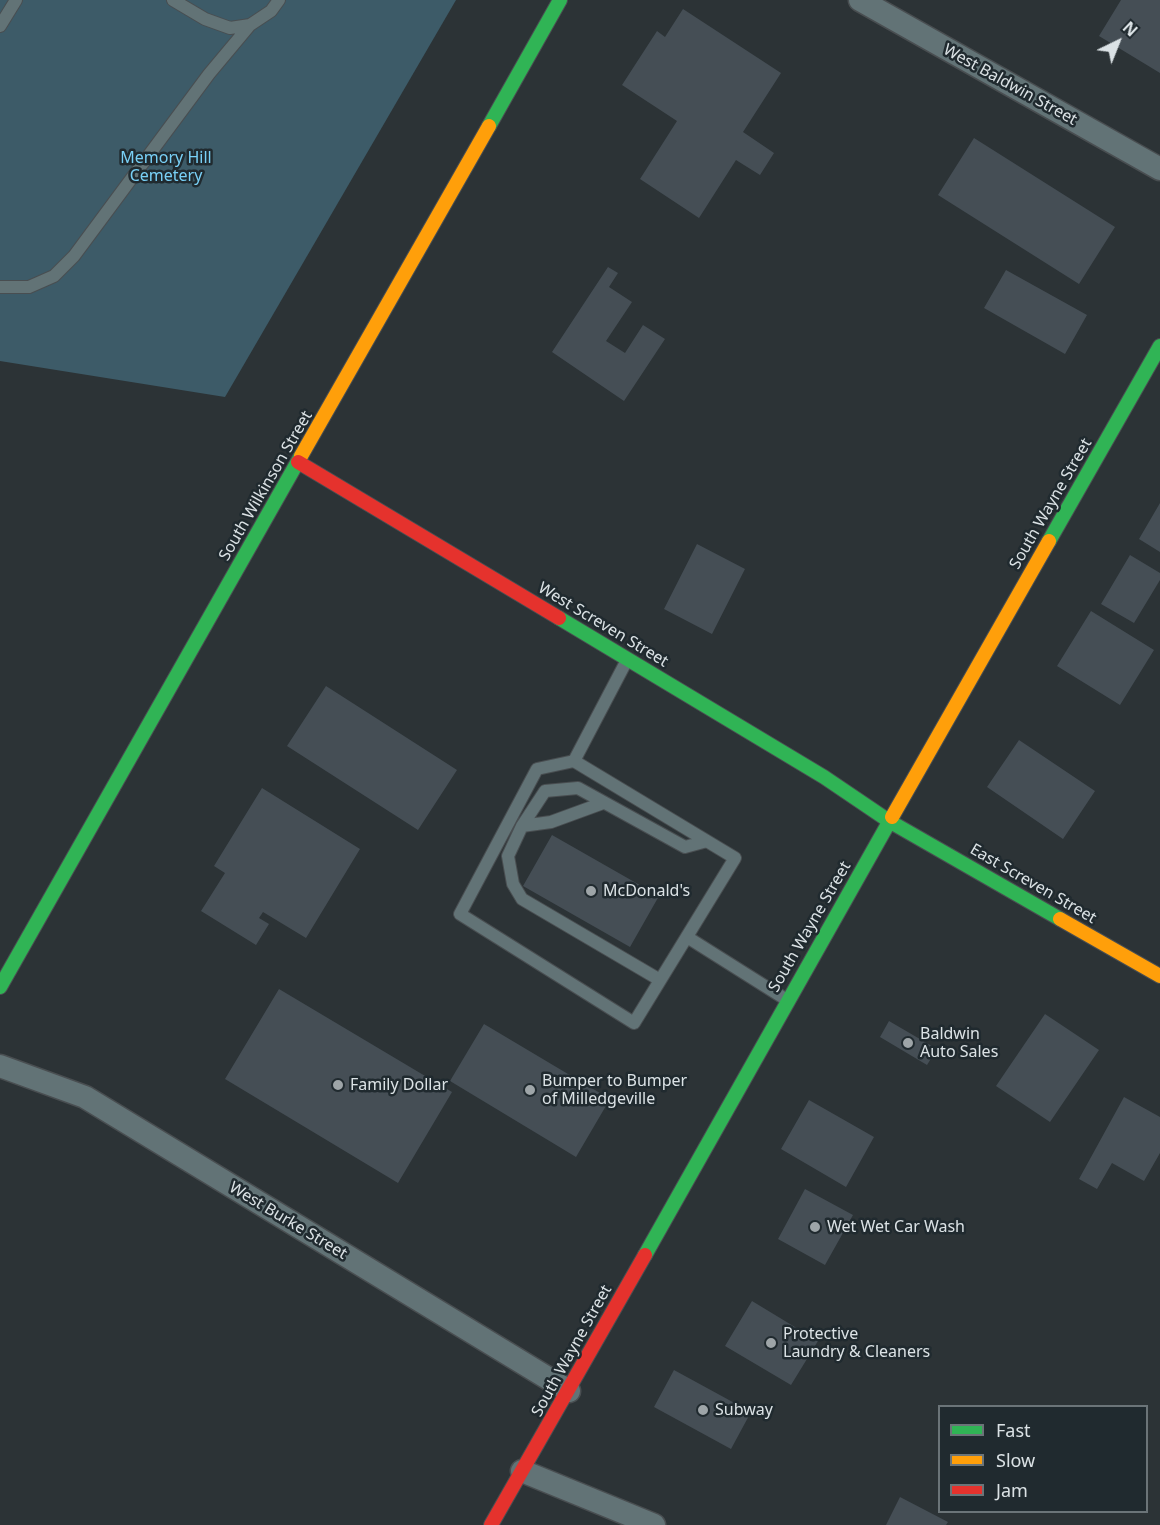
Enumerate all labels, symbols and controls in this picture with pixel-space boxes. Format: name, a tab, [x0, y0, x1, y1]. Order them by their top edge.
north arrow	[1088, 12, 1148, 72]
text: N	[1118, 16, 1143, 41]
street label: West Baldwin Street	[940, 40, 1080, 130]
park label: Memory Hill Cemetery	[120, 148, 212, 186]
street label: South Wilkinson Street	[215, 408, 317, 564]
street label: South Wayne Street	[1006, 435, 1096, 573]
street label: West Screven Street	[534, 579, 672, 671]
street label: East Screven Street	[966, 840, 1100, 928]
street label: South Wayne Street	[765, 858, 855, 996]
place label: McDonald's	[603, 881, 690, 901]
marker: McDonald's	[584, 884, 598, 898]
place label: Baldwin Auto Sales	[920, 1024, 998, 1062]
marker: Baldwin Auto Sales	[901, 1036, 915, 1050]
place label: Bumper to Bumper of Milledgeville	[542, 1071, 687, 1109]
place label: Family Dollar	[350, 1075, 448, 1095]
marker: Family Dollar	[331, 1078, 345, 1092]
marker: Bumper to Bumper of Milledgeville	[523, 1083, 537, 1097]
street label: West Burke Street	[225, 1178, 351, 1264]
place label: Wet Wet Car Wash	[827, 1217, 965, 1237]
marker: Wet Wet Car Wash	[808, 1220, 822, 1234]
street label: South Wayne Street	[528, 1282, 616, 1420]
place label: Protective Laundry & Cleaners	[783, 1324, 930, 1362]
marker: Protective Laundry & Cleaners	[764, 1336, 778, 1350]
place label: Subway	[715, 1400, 773, 1420]
marker: Subway	[696, 1403, 710, 1417]
legend	[938, 1405, 1148, 1513]
text: Fast	[996, 1418, 1031, 1442]
text: Slow	[996, 1448, 1035, 1472]
text: Jam	[996, 1478, 1028, 1502]

